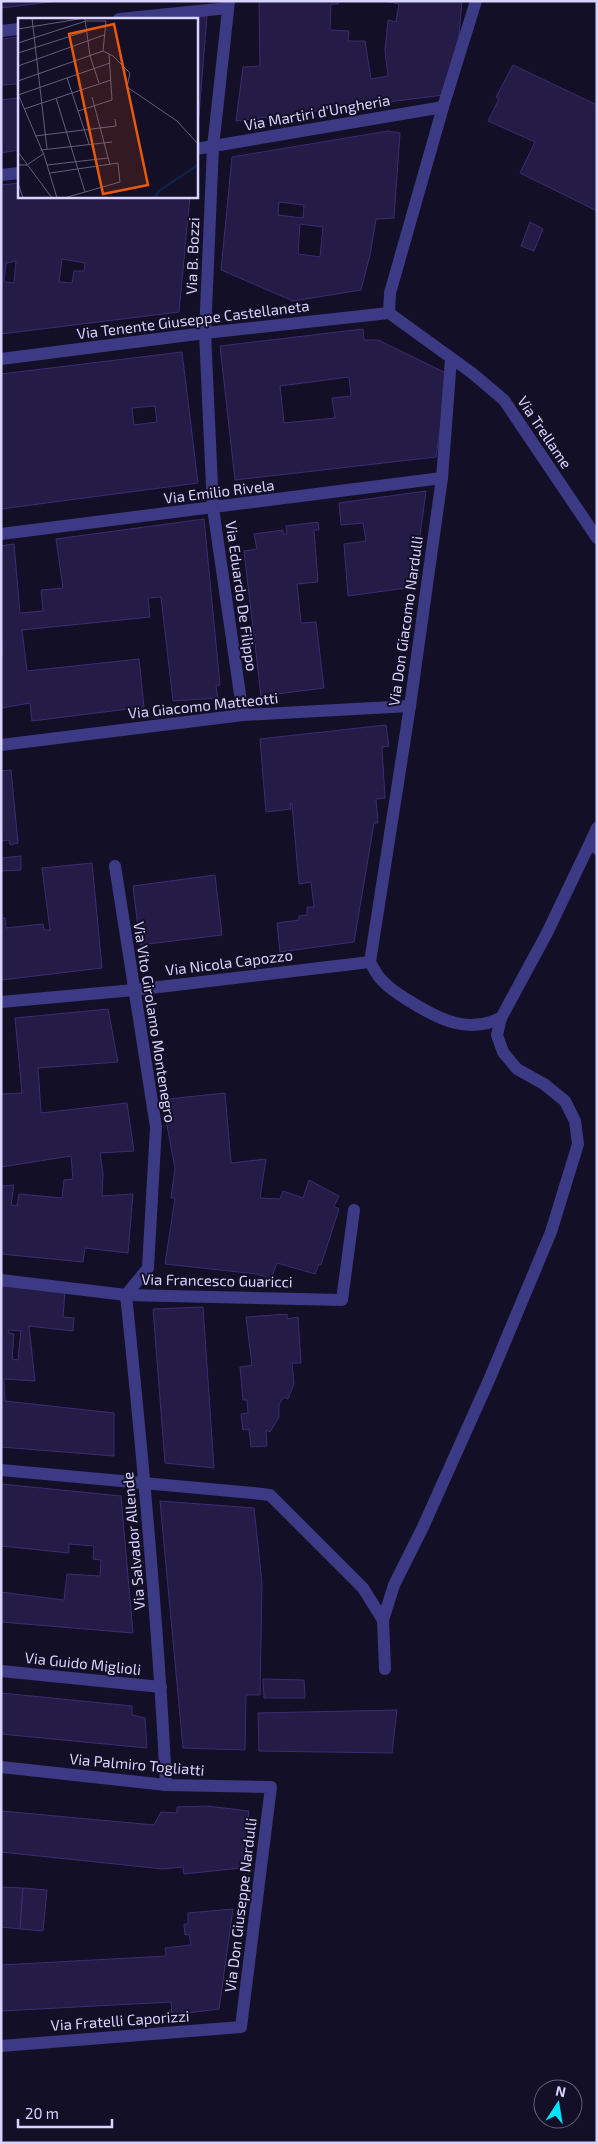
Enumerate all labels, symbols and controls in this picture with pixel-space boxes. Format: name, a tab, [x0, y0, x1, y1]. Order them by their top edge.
inset map	[18, 18, 198, 198]
street label: Via Martiri d'Ungheria	[243, 90, 391, 134]
street label: Via B. Bozzi	[182, 217, 202, 295]
street label: Via Tenente Giuseppe Castellaneta	[76, 296, 310, 342]
street label: Via Trellame	[514, 392, 576, 472]
street label: Via Emilio Rivela	[163, 475, 275, 507]
street label: Via Eduardo De Filippo	[223, 520, 261, 672]
street label: Via Don Giacomo Nardulli	[384, 535, 426, 707]
street label: Via Giacomo Matteotti	[127, 688, 279, 722]
street label: Via Vito Girolamo Montenegro	[130, 920, 180, 1124]
street label: Via Nicola Capozzo	[164, 945, 294, 979]
street label: Via Francesco Guaricci	[141, 1270, 293, 1290]
street label: Via Salvador Allende	[118, 1471, 148, 1611]
street label: Via Guido Miglioli	[24, 1648, 142, 1678]
street label: Via Palmiro Togliatti	[69, 1749, 205, 1779]
street label: Via Don Giuseppe Nardulli	[220, 1817, 260, 1993]
street label: Via Fratelli Caporizzi	[50, 2006, 190, 2034]
north arrow	[533, 2079, 583, 2129]
text: N	[554, 2081, 568, 2100]
scale bar	[18, 2096, 111, 2128]
text: 20 m	[25, 2104, 59, 2122]

